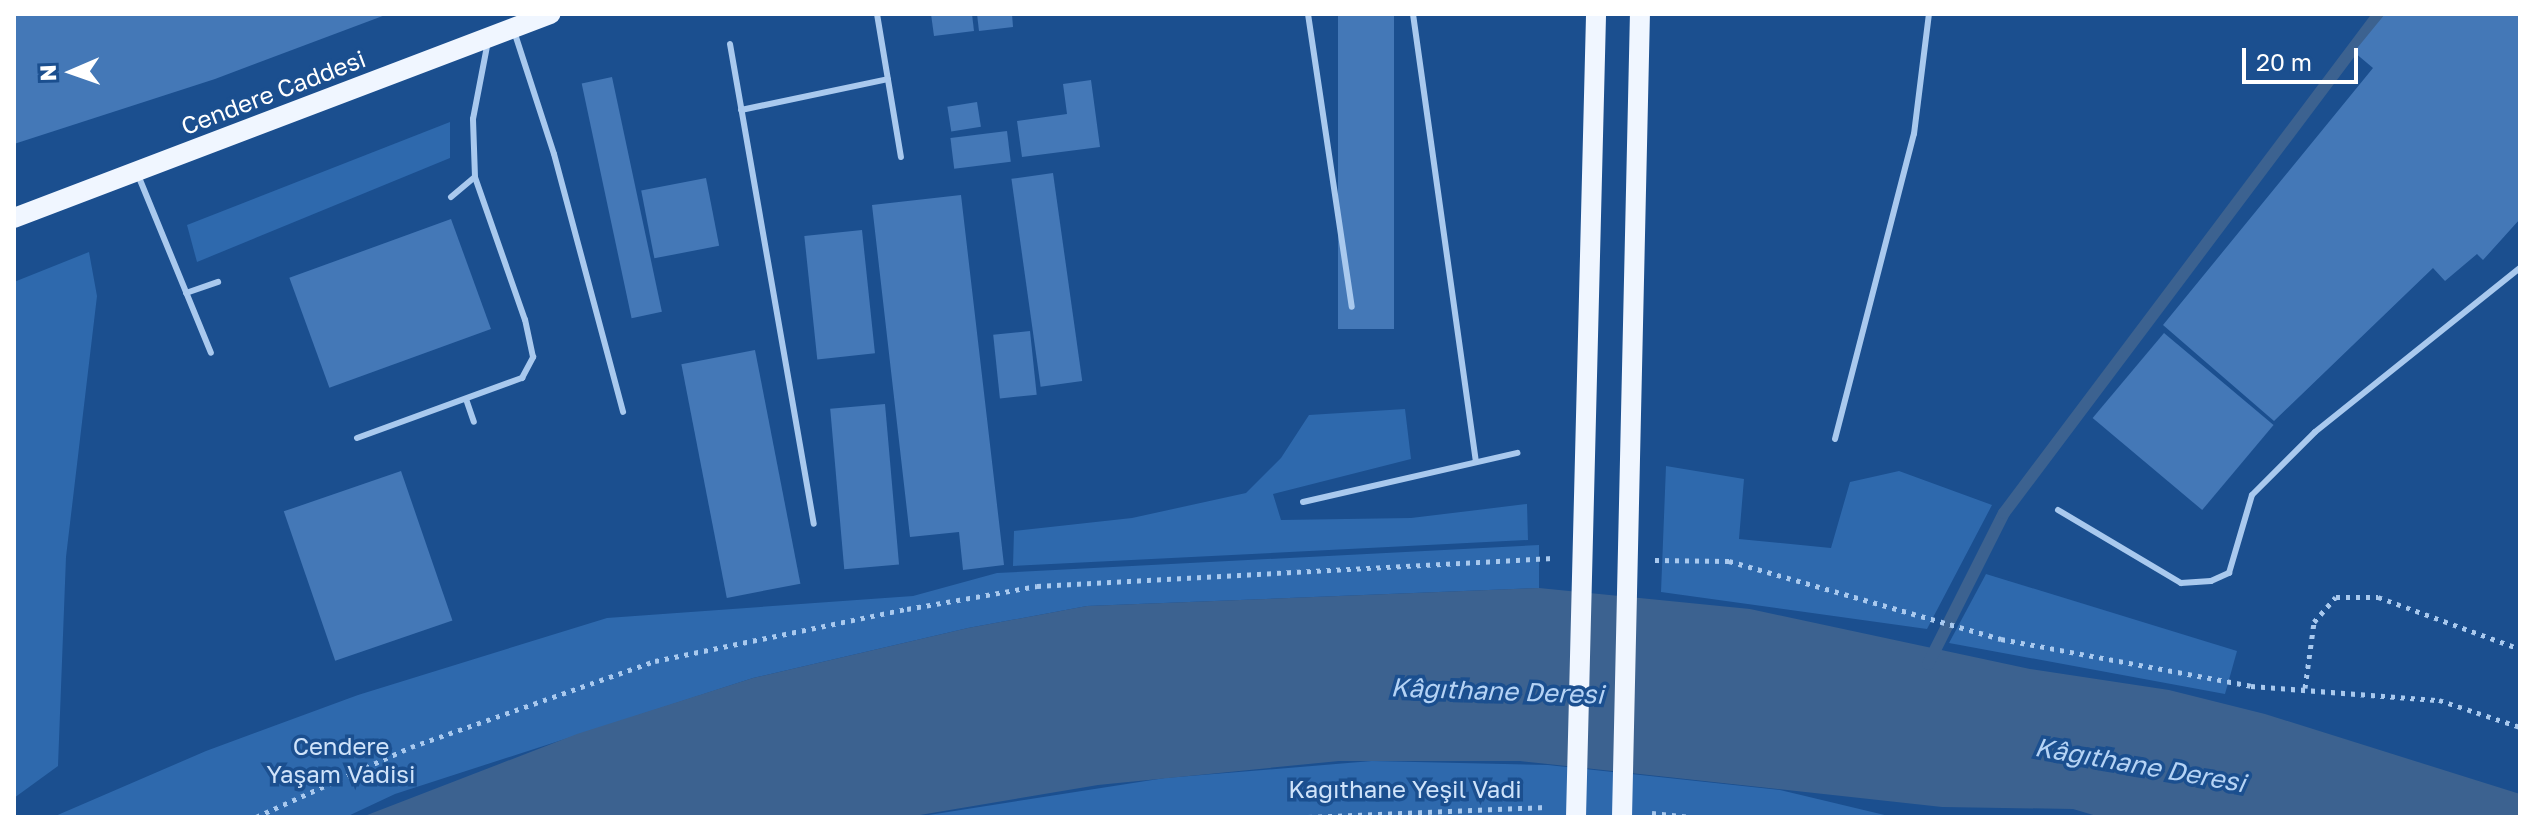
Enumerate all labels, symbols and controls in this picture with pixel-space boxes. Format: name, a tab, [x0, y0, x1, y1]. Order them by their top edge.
north arrow	[32, 32, 112, 112]
scale bar	[2246, 32, 2362, 82]
street label: Cendere Caddesi	[177, 44, 369, 140]
text: 20 m	[2256, 47, 2312, 76]
text: N	[34, 64, 61, 82]
water label: Kâğıthane Deresi	[1390, 672, 1604, 710]
water label: Kâğıthane Deresi	[2032, 731, 2248, 799]
park label: Cendere Yaşam Vadisi	[266, 732, 416, 788]
park label: Kağıthane Yeşil Vadi	[1288, 775, 1522, 803]

